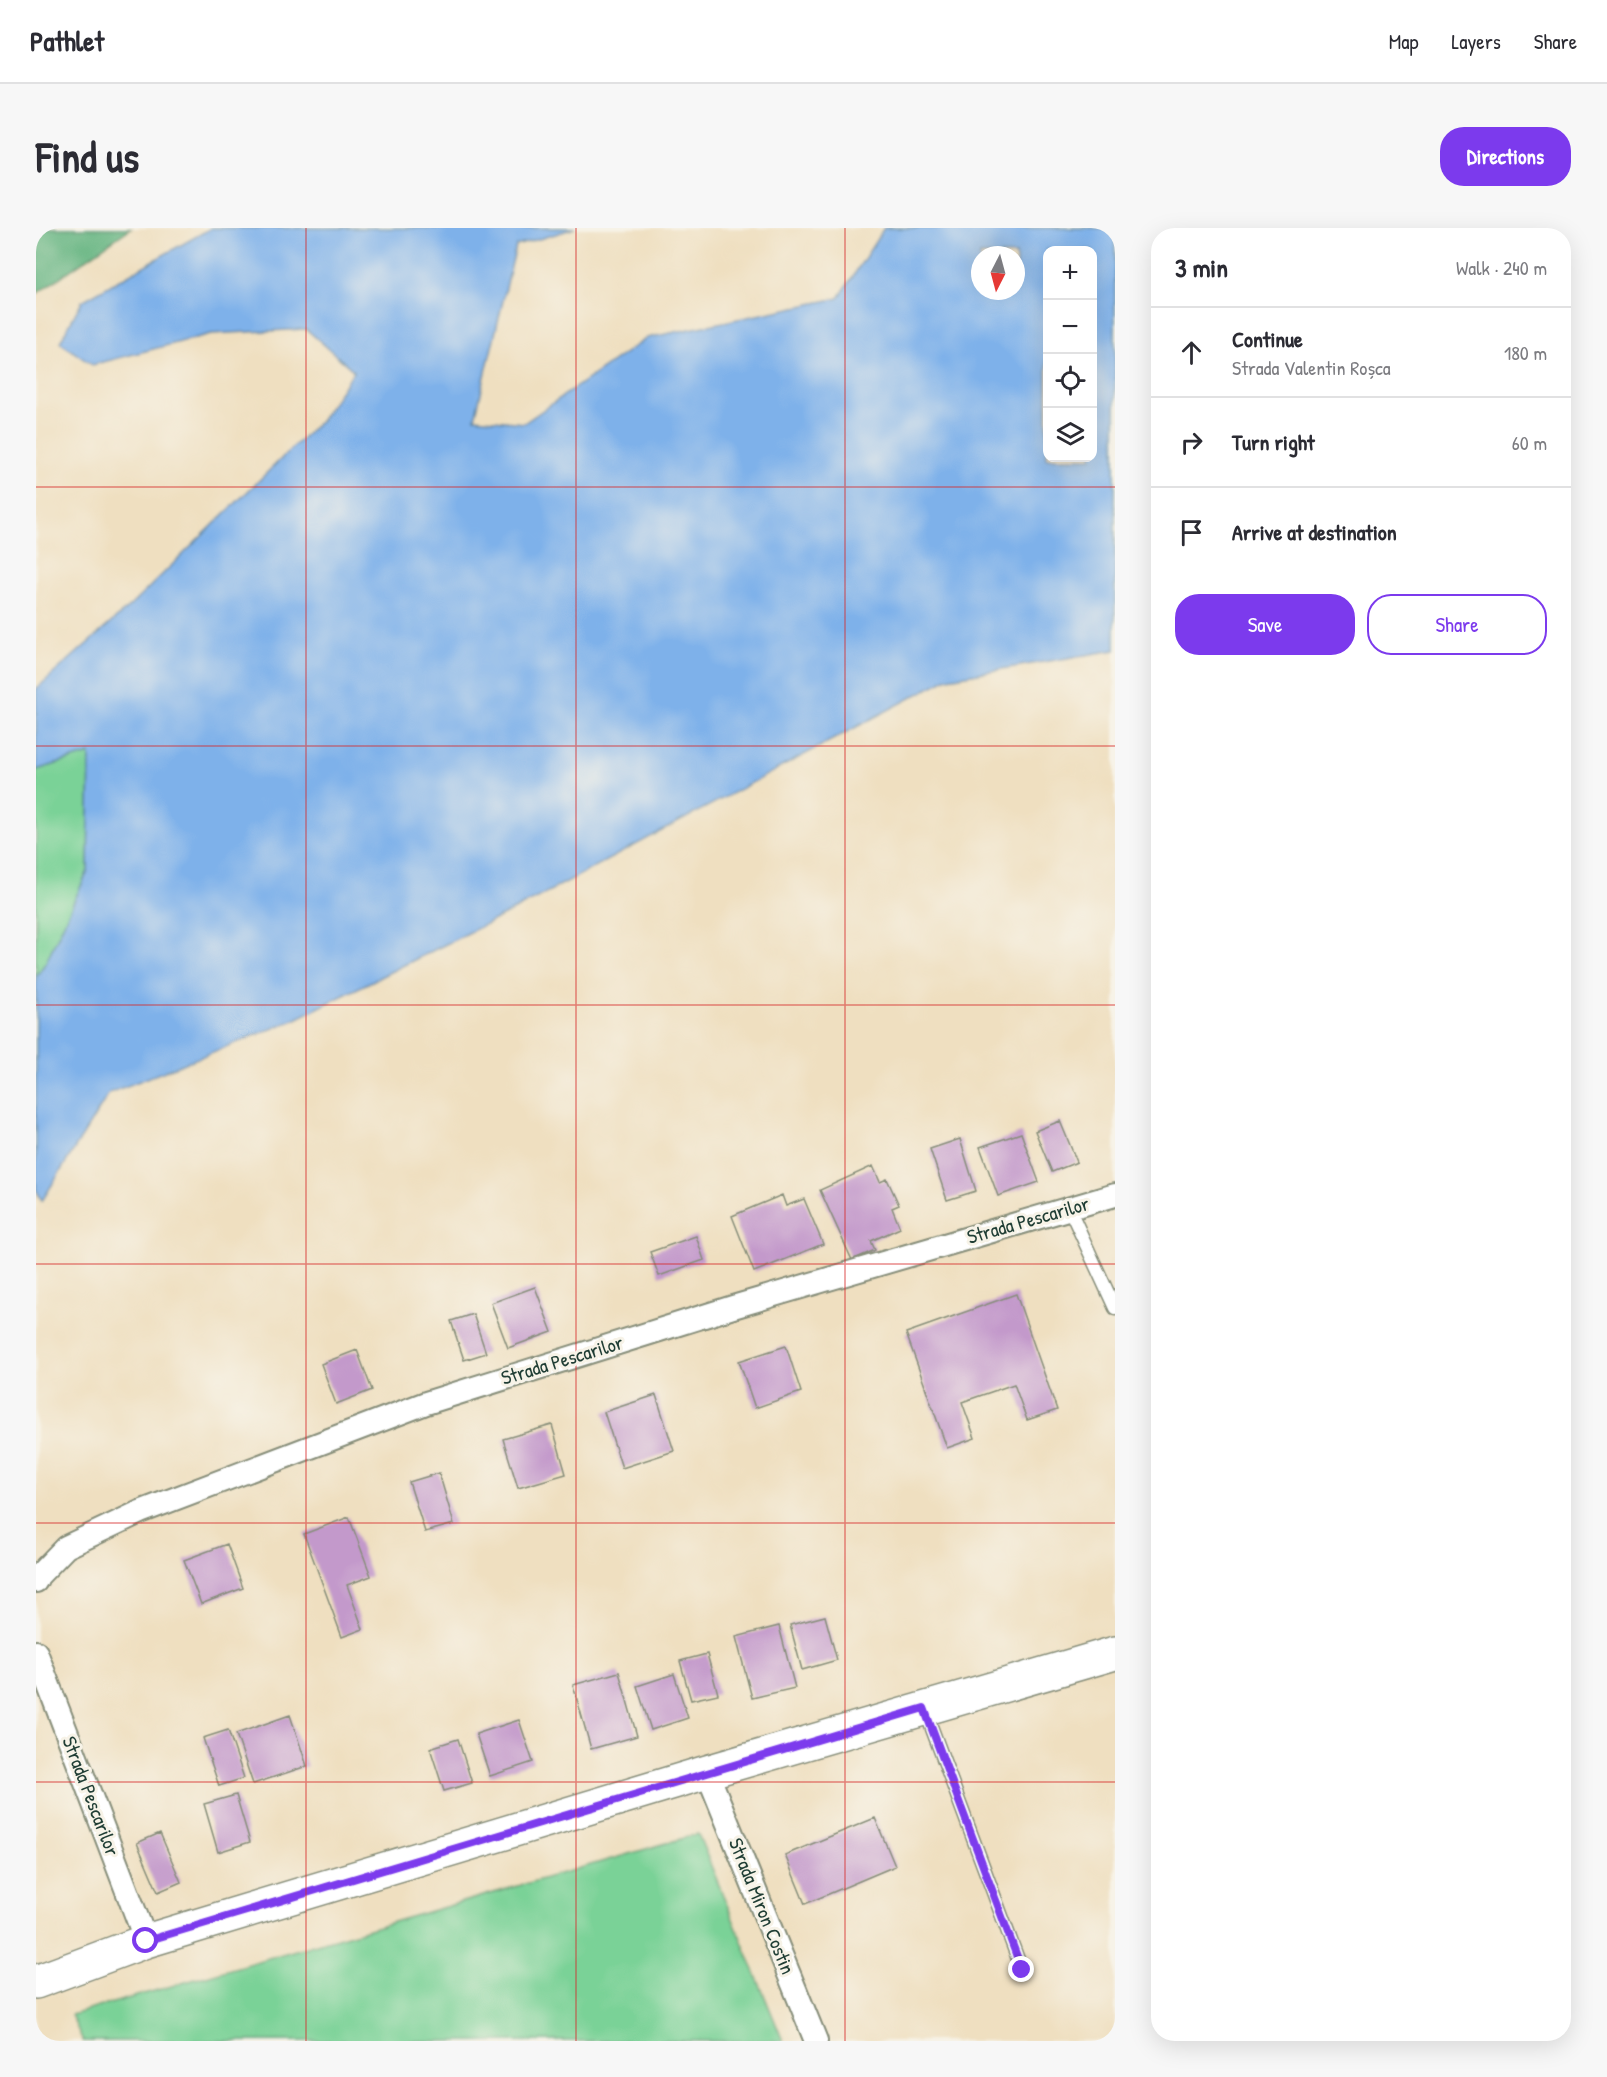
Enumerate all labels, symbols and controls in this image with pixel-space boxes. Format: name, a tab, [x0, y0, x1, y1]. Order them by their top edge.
text: Pathlet	[30, 22, 104, 60]
text: Map	[1389, 27, 1418, 56]
text: Layers	[1451, 27, 1501, 56]
text: Share	[1534, 27, 1577, 56]
button: Directions	[1440, 127, 1571, 186]
text: Find us	[36, 128, 139, 185]
north arrow	[971, 246, 1025, 300]
map controls	[1043, 246, 1097, 462]
button: +	[1043, 246, 1097, 300]
text: 3 min	[1175, 250, 1228, 285]
text: Walk · 240 m	[1456, 254, 1547, 281]
button: −	[1043, 300, 1097, 354]
text: Continue	[1232, 324, 1303, 354]
icon: ahead	[1175, 336, 1208, 369]
text: 180 m	[1504, 339, 1547, 366]
button: locate	[1043, 354, 1097, 408]
text: Strada Valentin Roșca	[1232, 354, 1391, 381]
button: layers	[1043, 408, 1097, 462]
icon: right	[1175, 426, 1208, 459]
text: Turn right	[1232, 427, 1315, 457]
text: 60 m	[1512, 429, 1547, 456]
icon: arrive	[1175, 516, 1208, 549]
text: Arrive at destination	[1232, 517, 1397, 547]
button: Save	[1175, 594, 1355, 655]
button: Share	[1367, 594, 1547, 655]
street label: Strada Pescarilor	[964, 1189, 1092, 1250]
street label: Strada Pescarilor	[498, 1328, 626, 1391]
street label: Strada Pescarilor	[56, 1732, 127, 1860]
street label: Strada Miron Costin	[723, 1834, 802, 1978]
route start	[132, 1927, 158, 1953]
route end	[1008, 1956, 1034, 1982]

